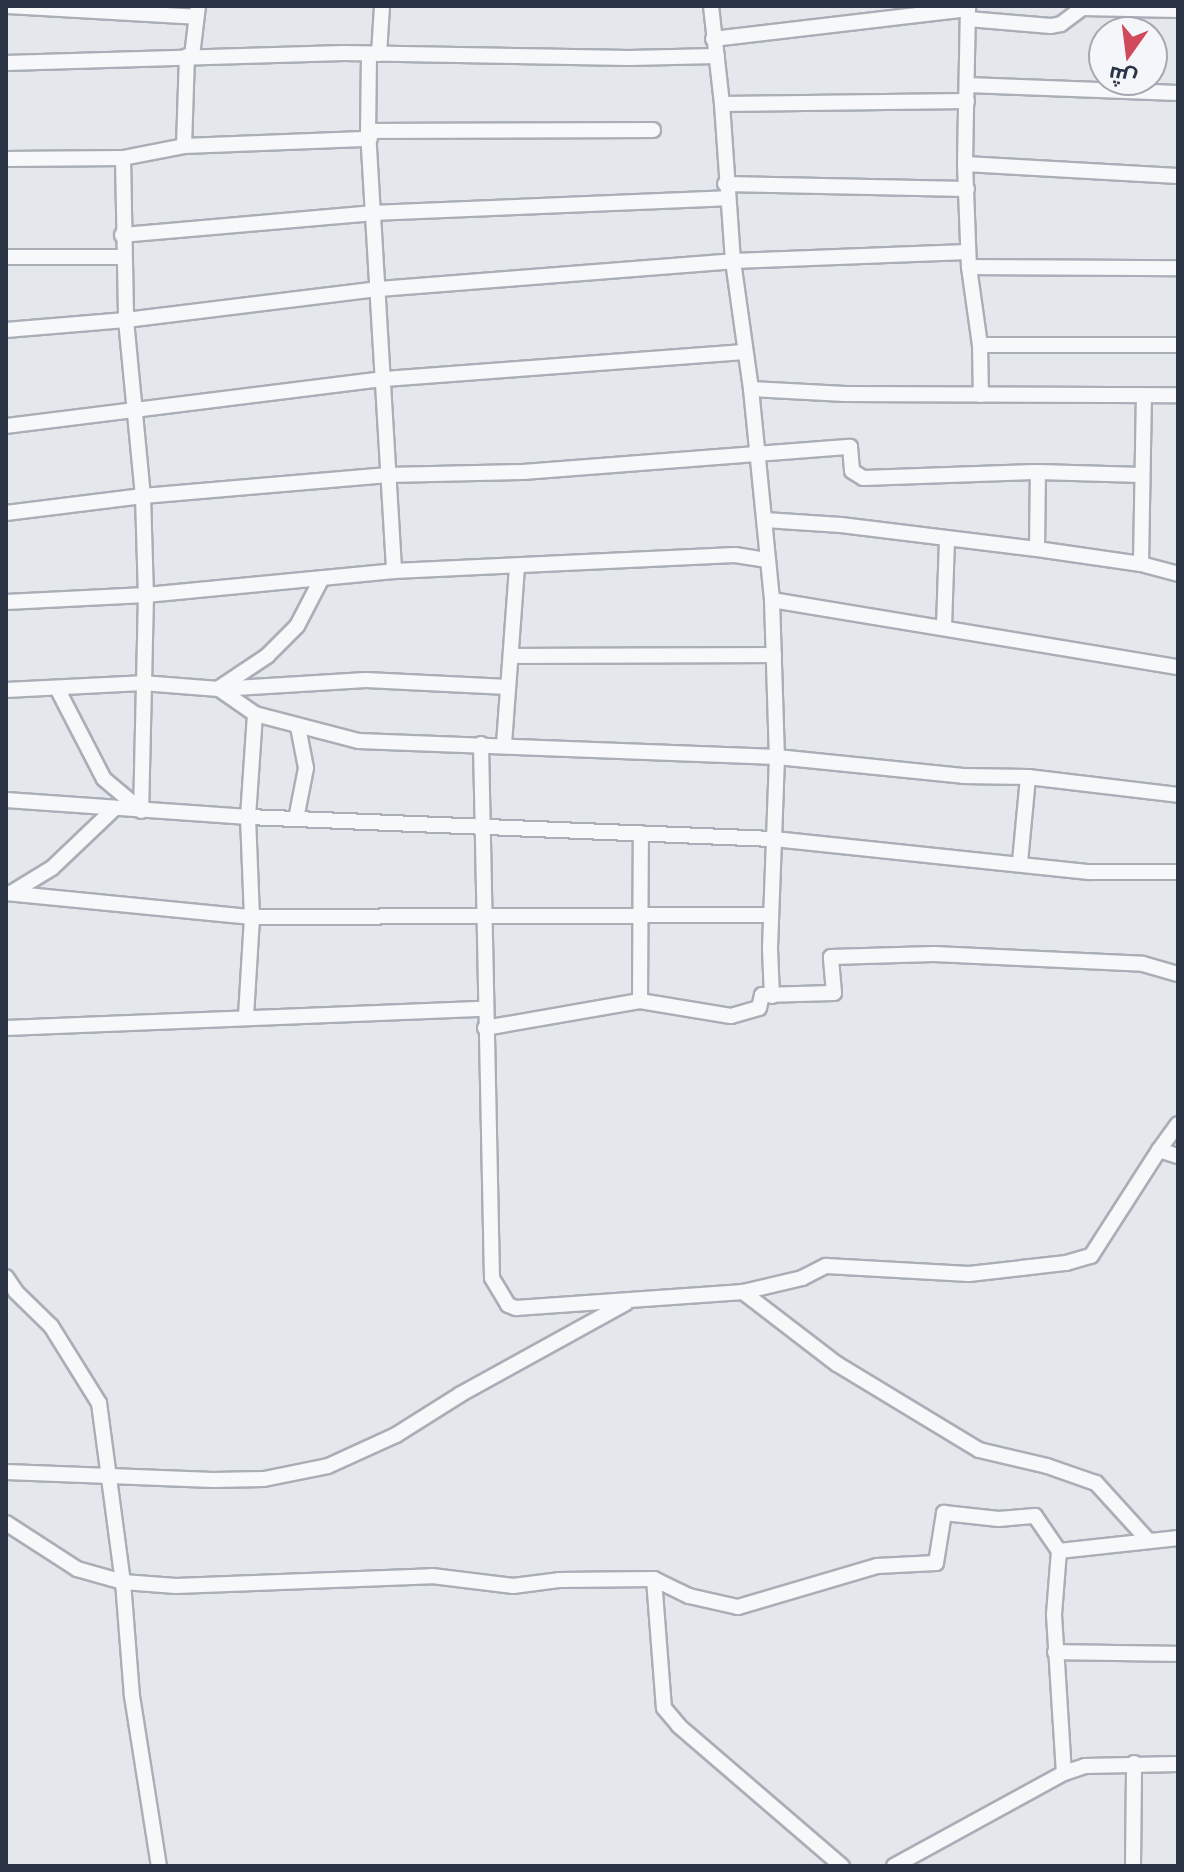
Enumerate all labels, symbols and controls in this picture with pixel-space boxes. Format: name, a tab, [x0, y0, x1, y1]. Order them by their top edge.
north arrow	[1088, 16, 1168, 96]
text: ش	[1106, 60, 1140, 94]

